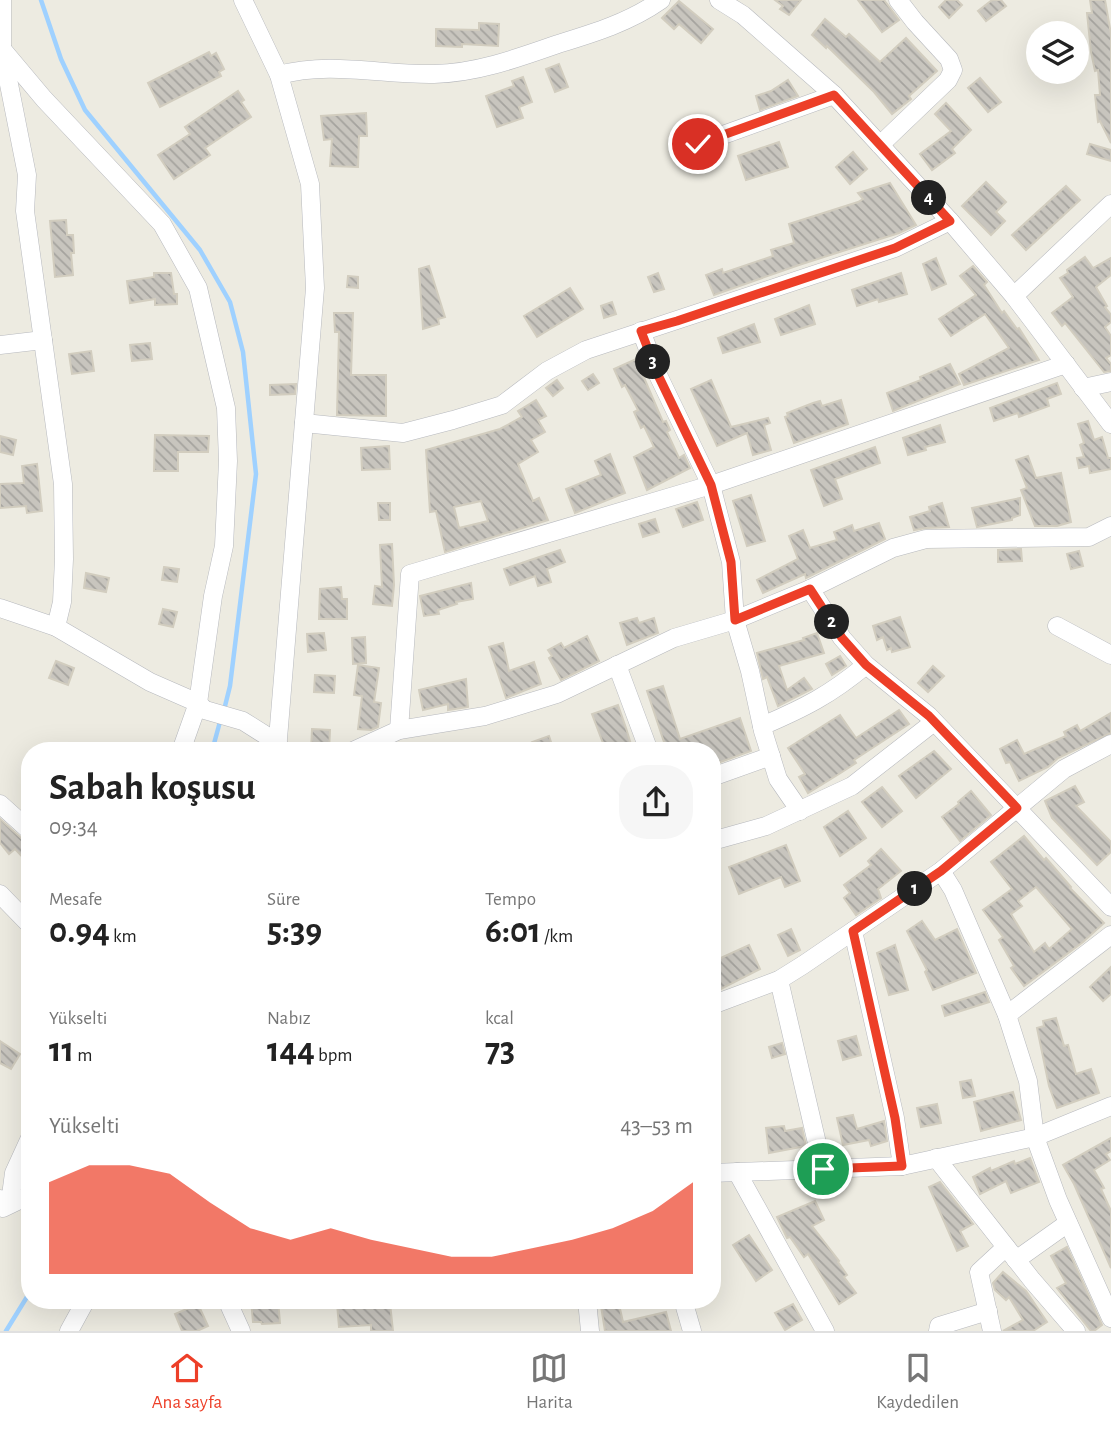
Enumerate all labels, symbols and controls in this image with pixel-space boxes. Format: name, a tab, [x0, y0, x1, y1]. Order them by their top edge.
map controls	[1026, 21, 1089, 84]
button: layers	[1026, 21, 1089, 84]
pin	[668, 114, 728, 174]
icon: check	[679, 125, 717, 163]
pin: 4	[912, 180, 946, 216]
text: 4	[924, 188, 933, 207]
pin: 3	[636, 344, 670, 380]
text: 3	[648, 352, 657, 371]
pin: 2	[814, 604, 850, 640]
text: 2	[827, 612, 836, 631]
button: share	[619, 765, 693, 839]
text: Sabah koşusu	[49, 769, 256, 807]
text: 09:34	[49, 816, 98, 839]
pin: 1	[898, 872, 932, 906]
text: 1	[911, 879, 918, 898]
text: Mesafe	[49, 890, 102, 909]
text: Süre	[267, 890, 300, 909]
text: Tempo	[485, 890, 536, 909]
text: 0.94	[49, 914, 110, 949]
text: 5:39	[267, 914, 322, 949]
text: 6:01	[485, 914, 541, 949]
text: km	[110, 927, 137, 946]
text: /km	[541, 927, 573, 946]
text: Yükselti	[49, 1009, 107, 1028]
text: Nabız	[267, 1009, 311, 1028]
text: kcal	[485, 1009, 514, 1028]
text: 11	[49, 1033, 74, 1068]
text: 144	[267, 1033, 315, 1068]
text: 73	[485, 1033, 515, 1068]
text: m	[74, 1046, 93, 1065]
text: bpm	[315, 1046, 352, 1065]
text: Yükselti	[49, 1115, 120, 1138]
text: 43–53 m	[620, 1115, 693, 1138]
pin	[793, 1139, 853, 1199]
icon: arrive	[804, 1150, 842, 1188]
tab: Ana sayfa	[152, 1349, 222, 1414]
tab: Harita	[526, 1349, 573, 1414]
tab: Kaydedilen	[876, 1349, 959, 1414]

